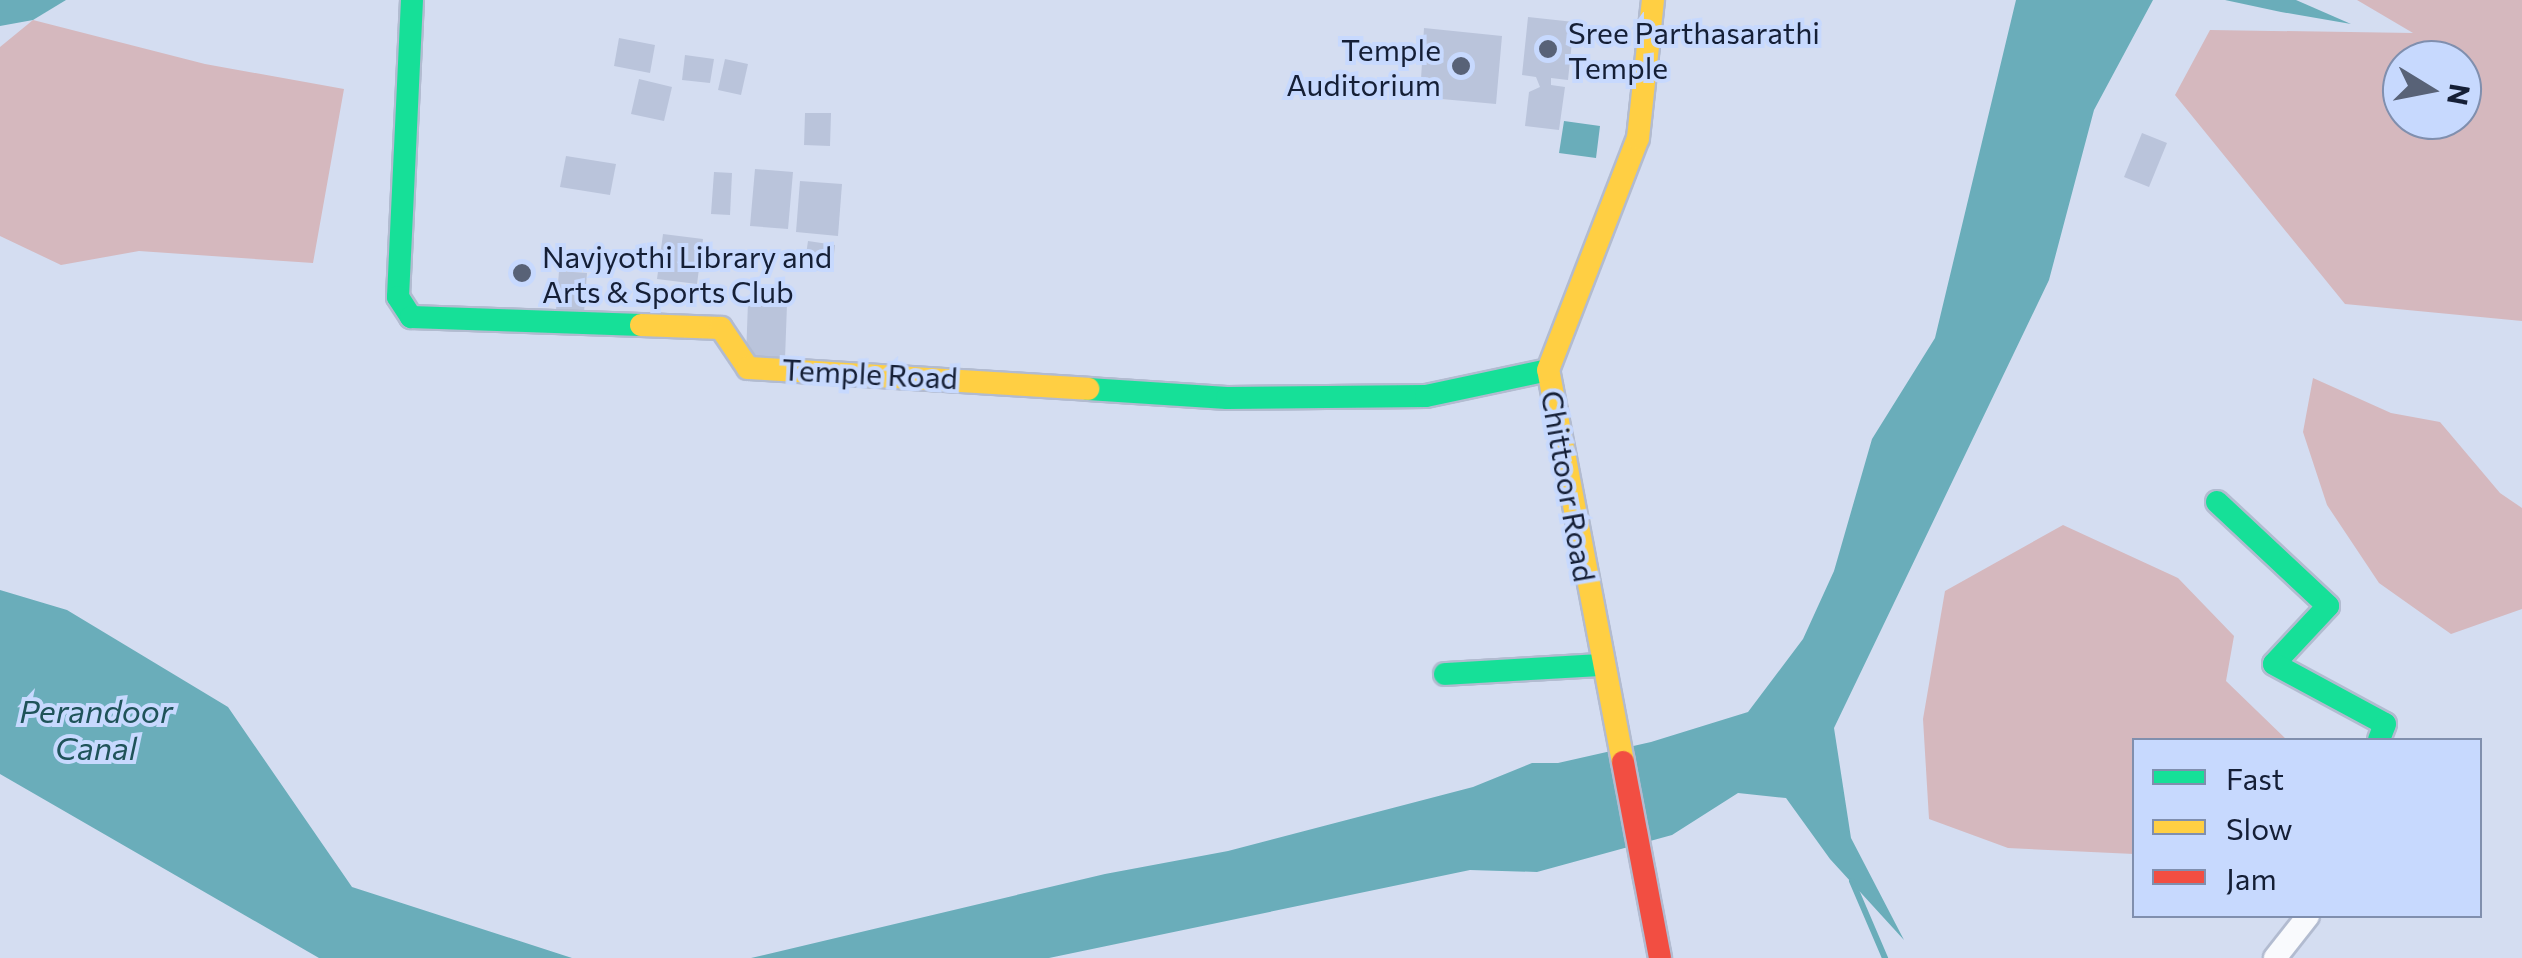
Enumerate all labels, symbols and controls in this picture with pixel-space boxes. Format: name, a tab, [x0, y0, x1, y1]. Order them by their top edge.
place label: Sree Parthasarathi Temple	[1568, 14, 1820, 84]
place label: Temple Auditorium	[1286, 31, 1441, 102]
marker: Sree Parthasarathi Temple	[1537, 38, 1559, 60]
north arrow	[2382, 40, 2482, 140]
marker: Temple Auditorium	[1450, 55, 1472, 77]
text: N	[2441, 82, 2478, 108]
place label: Navjyothi Library and Arts & Sports Club	[542, 238, 832, 308]
marker: Navjyothi Library and Arts & Sports Club	[511, 262, 533, 284]
street label: Temple Road	[781, 350, 959, 396]
street label: Chittoor Road	[1534, 388, 1604, 584]
water label: Perandoor Canal	[19, 692, 173, 767]
legend	[2132, 738, 2482, 918]
text: Fast	[2226, 759, 2284, 796]
text: Slow	[2226, 809, 2293, 846]
text: Jam	[2226, 859, 2277, 896]

